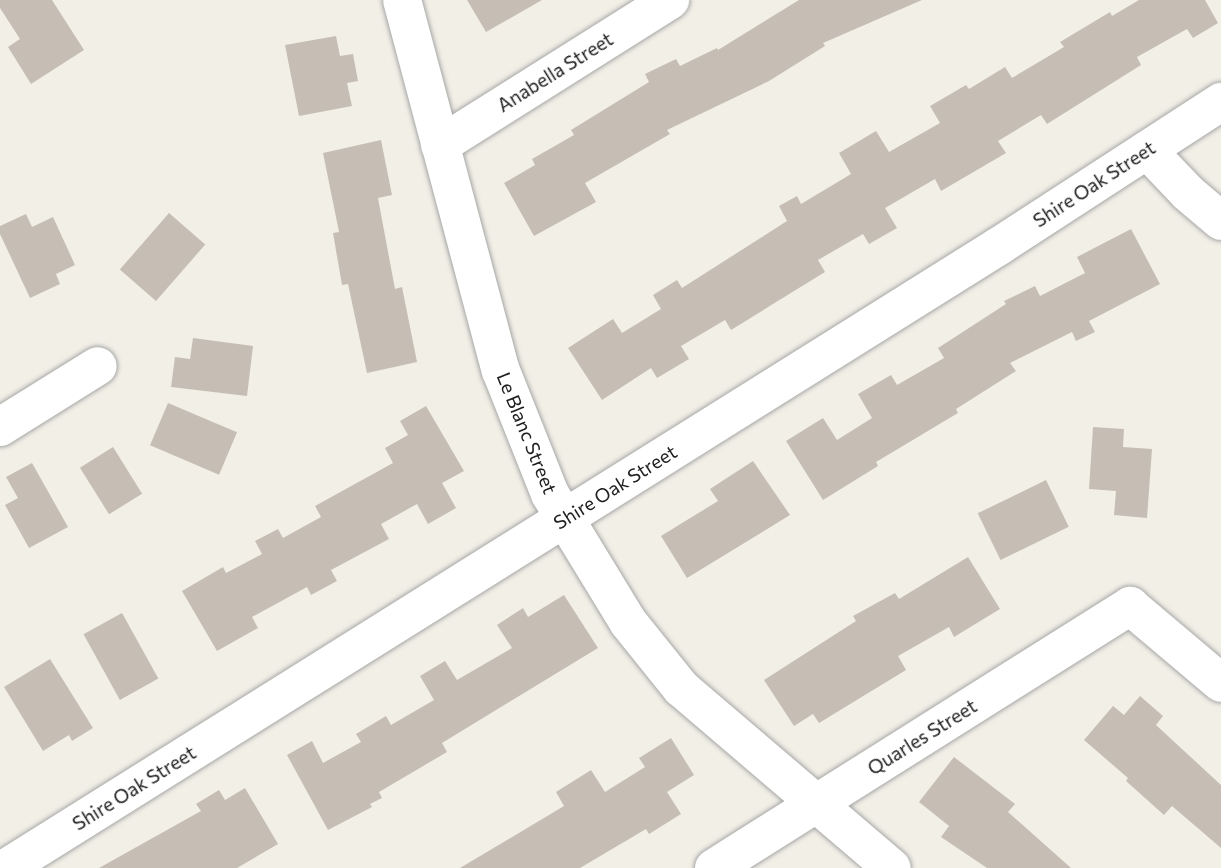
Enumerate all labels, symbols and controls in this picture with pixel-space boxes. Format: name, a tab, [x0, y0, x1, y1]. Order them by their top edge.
street label: Anabella Street	[493, 27, 617, 117]
street label: Shire Oak Street	[1029, 136, 1159, 232]
street label: Le Blanc Street	[492, 369, 562, 497]
street label: Shire Oak Street	[549, 440, 681, 534]
street label: Quarles Street	[863, 694, 981, 780]
street label: Shire Oak Street	[68, 741, 200, 835]

